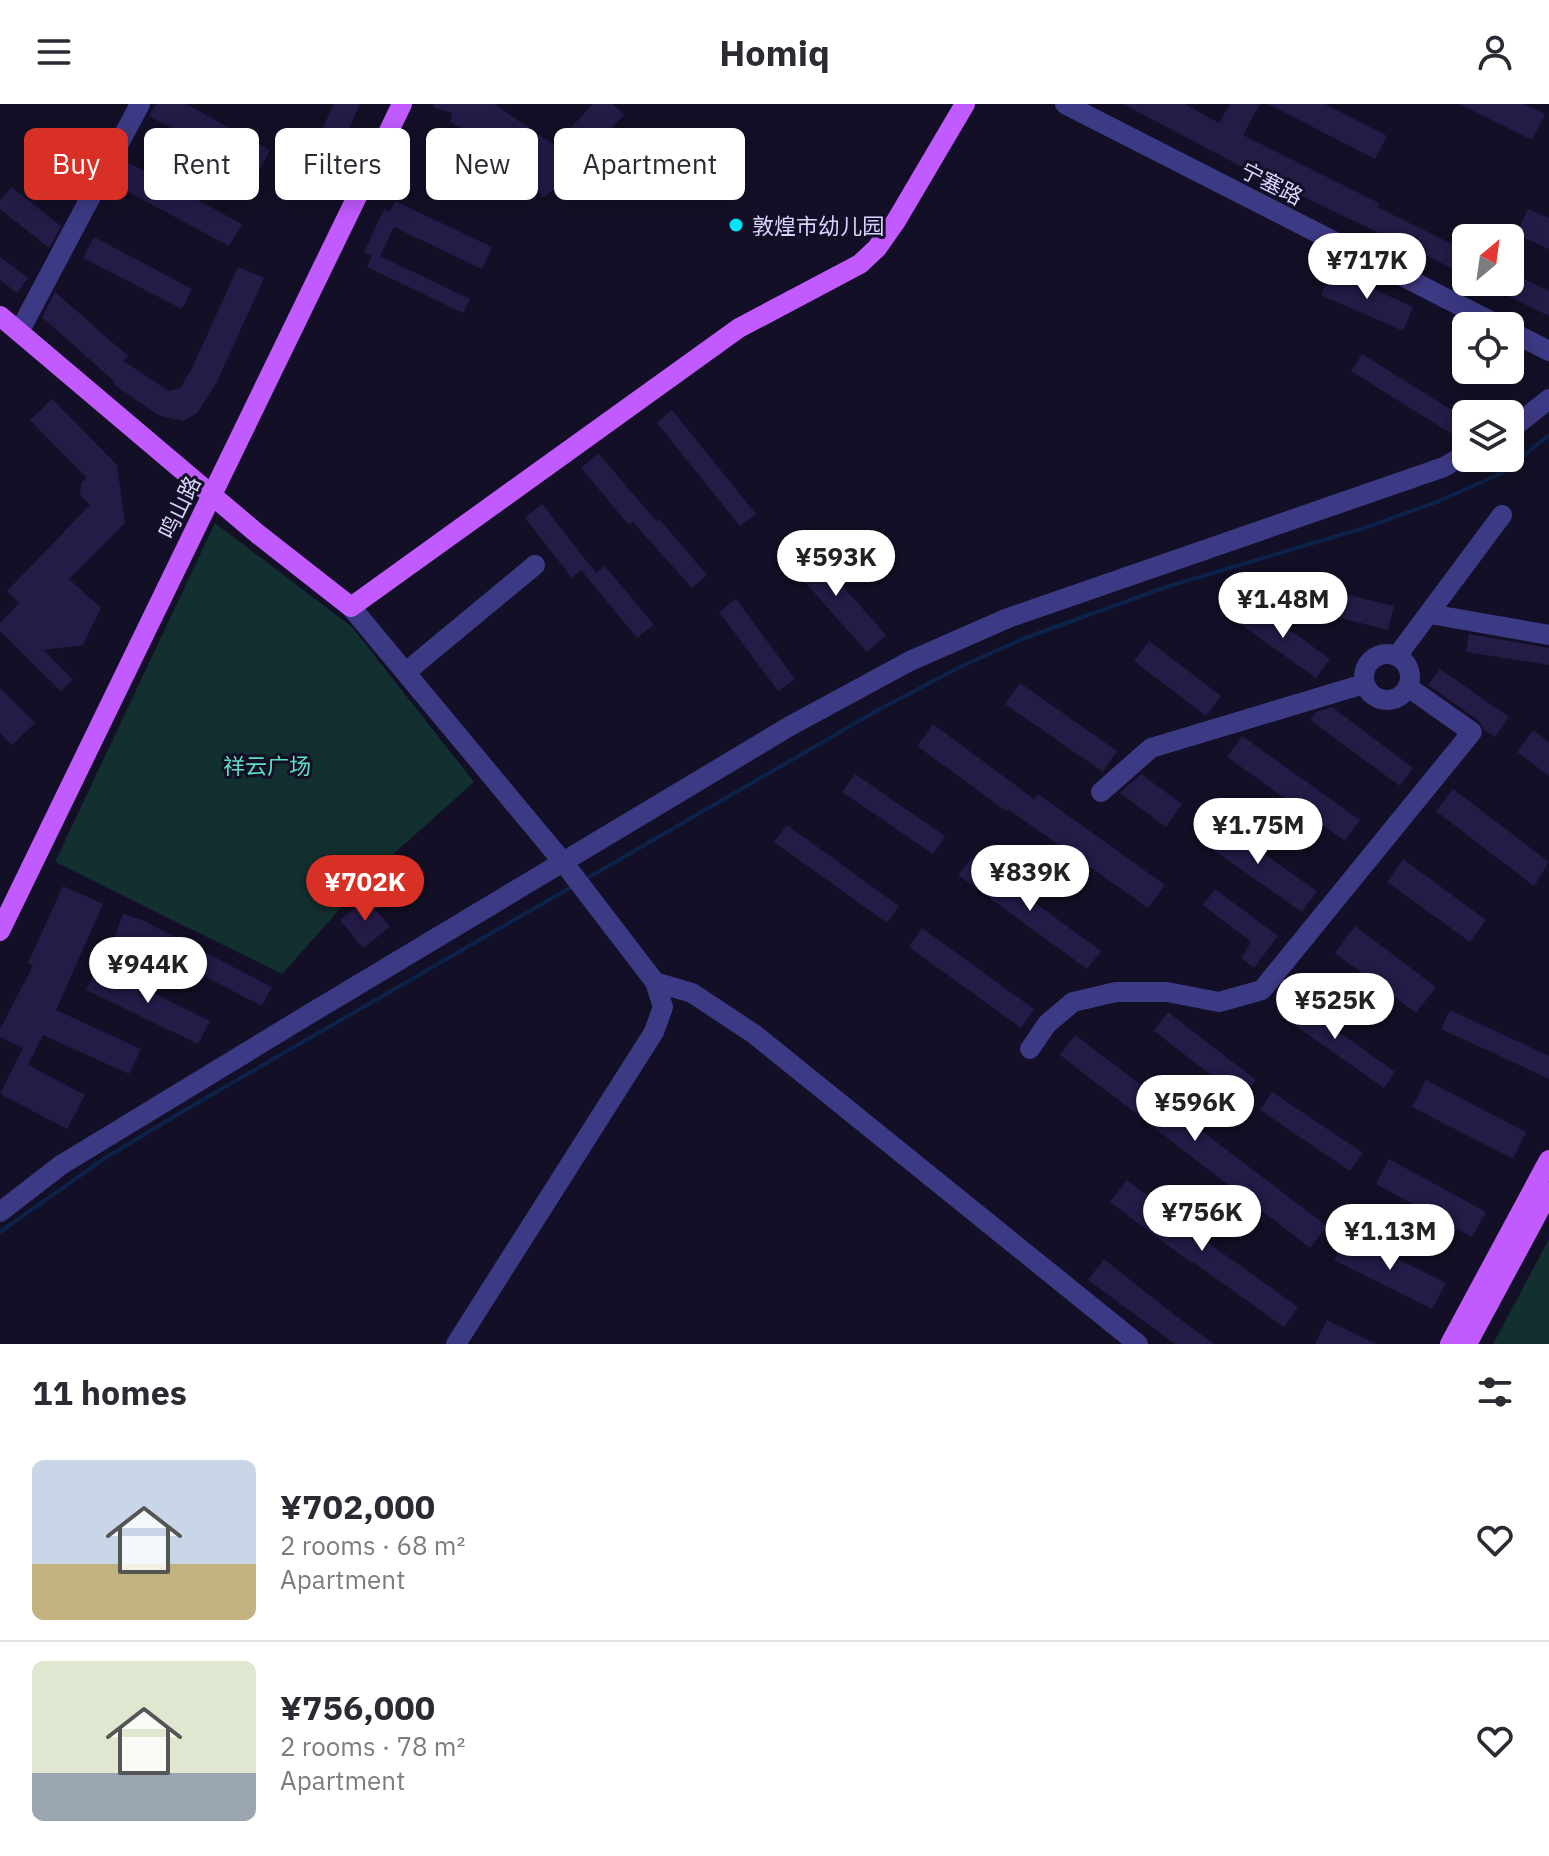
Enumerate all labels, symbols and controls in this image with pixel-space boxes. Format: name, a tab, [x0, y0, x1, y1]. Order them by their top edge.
text: Homiq	[719, 29, 830, 76]
icon: menu	[32, 30, 76, 74]
icon: person	[1473, 30, 1517, 74]
chip: Buy	[24, 128, 128, 200]
chip: Rent	[144, 128, 259, 200]
chip: Filters	[275, 128, 410, 200]
chip: New	[426, 128, 538, 200]
chip: Apartment	[554, 128, 745, 200]
street label: 宁塞路	[1236, 155, 1308, 211]
place label: 敦煌市幼儿园	[752, 211, 884, 240]
marker: 敦煌市幼儿园	[727, 216, 745, 234]
north arrow	[1452, 224, 1524, 296]
map controls	[1452, 224, 1524, 472]
pin: ¥717K	[1311, 233, 1423, 301]
text: ¥717K	[1326, 242, 1408, 276]
button: locate	[1452, 312, 1524, 384]
button: layers	[1452, 400, 1524, 472]
street label: 鸣山路	[151, 471, 207, 543]
pin: ¥593K	[780, 530, 892, 598]
text: ¥593K	[795, 539, 877, 573]
pin: ¥1.48M	[1218, 572, 1348, 640]
text: ¥1.48M	[1236, 581, 1330, 615]
park label: 祥云广场	[223, 751, 311, 780]
pin: ¥1.75M	[1193, 798, 1323, 866]
text: ¥1.75M	[1211, 807, 1305, 841]
pin: ¥839K	[974, 845, 1086, 913]
text: ¥839K	[989, 854, 1071, 888]
pin: ¥702K	[309, 855, 421, 923]
text: ¥702K	[324, 864, 406, 898]
pin: ¥944K	[92, 937, 204, 1005]
text: ¥944K	[107, 946, 189, 980]
pin: ¥525K	[1279, 973, 1391, 1041]
text: ¥525K	[1294, 982, 1376, 1016]
pin: ¥596K	[1139, 1075, 1251, 1143]
text: ¥596K	[1154, 1084, 1236, 1118]
pin: ¥756K	[1146, 1185, 1258, 1253]
text: ¥756K	[1161, 1194, 1243, 1228]
pin: ¥1.13M	[1325, 1204, 1455, 1272]
text: ¥1.13M	[1343, 1213, 1437, 1247]
text: 11 homes	[32, 1370, 187, 1414]
icon: filters	[1473, 1370, 1517, 1414]
text: ¥702,000	[280, 1484, 435, 1528]
icon: home	[96, 1492, 192, 1588]
icon: heart	[1473, 1518, 1517, 1562]
text: 2 rooms · 68 m²	[280, 1528, 465, 1562]
text: Apartment	[280, 1562, 405, 1596]
text: ¥756,000	[280, 1685, 435, 1729]
icon: home	[96, 1693, 192, 1789]
icon: heart	[1473, 1719, 1517, 1763]
text: 2 rooms · 78 m²	[280, 1729, 465, 1763]
text: Apartment	[280, 1763, 405, 1797]

